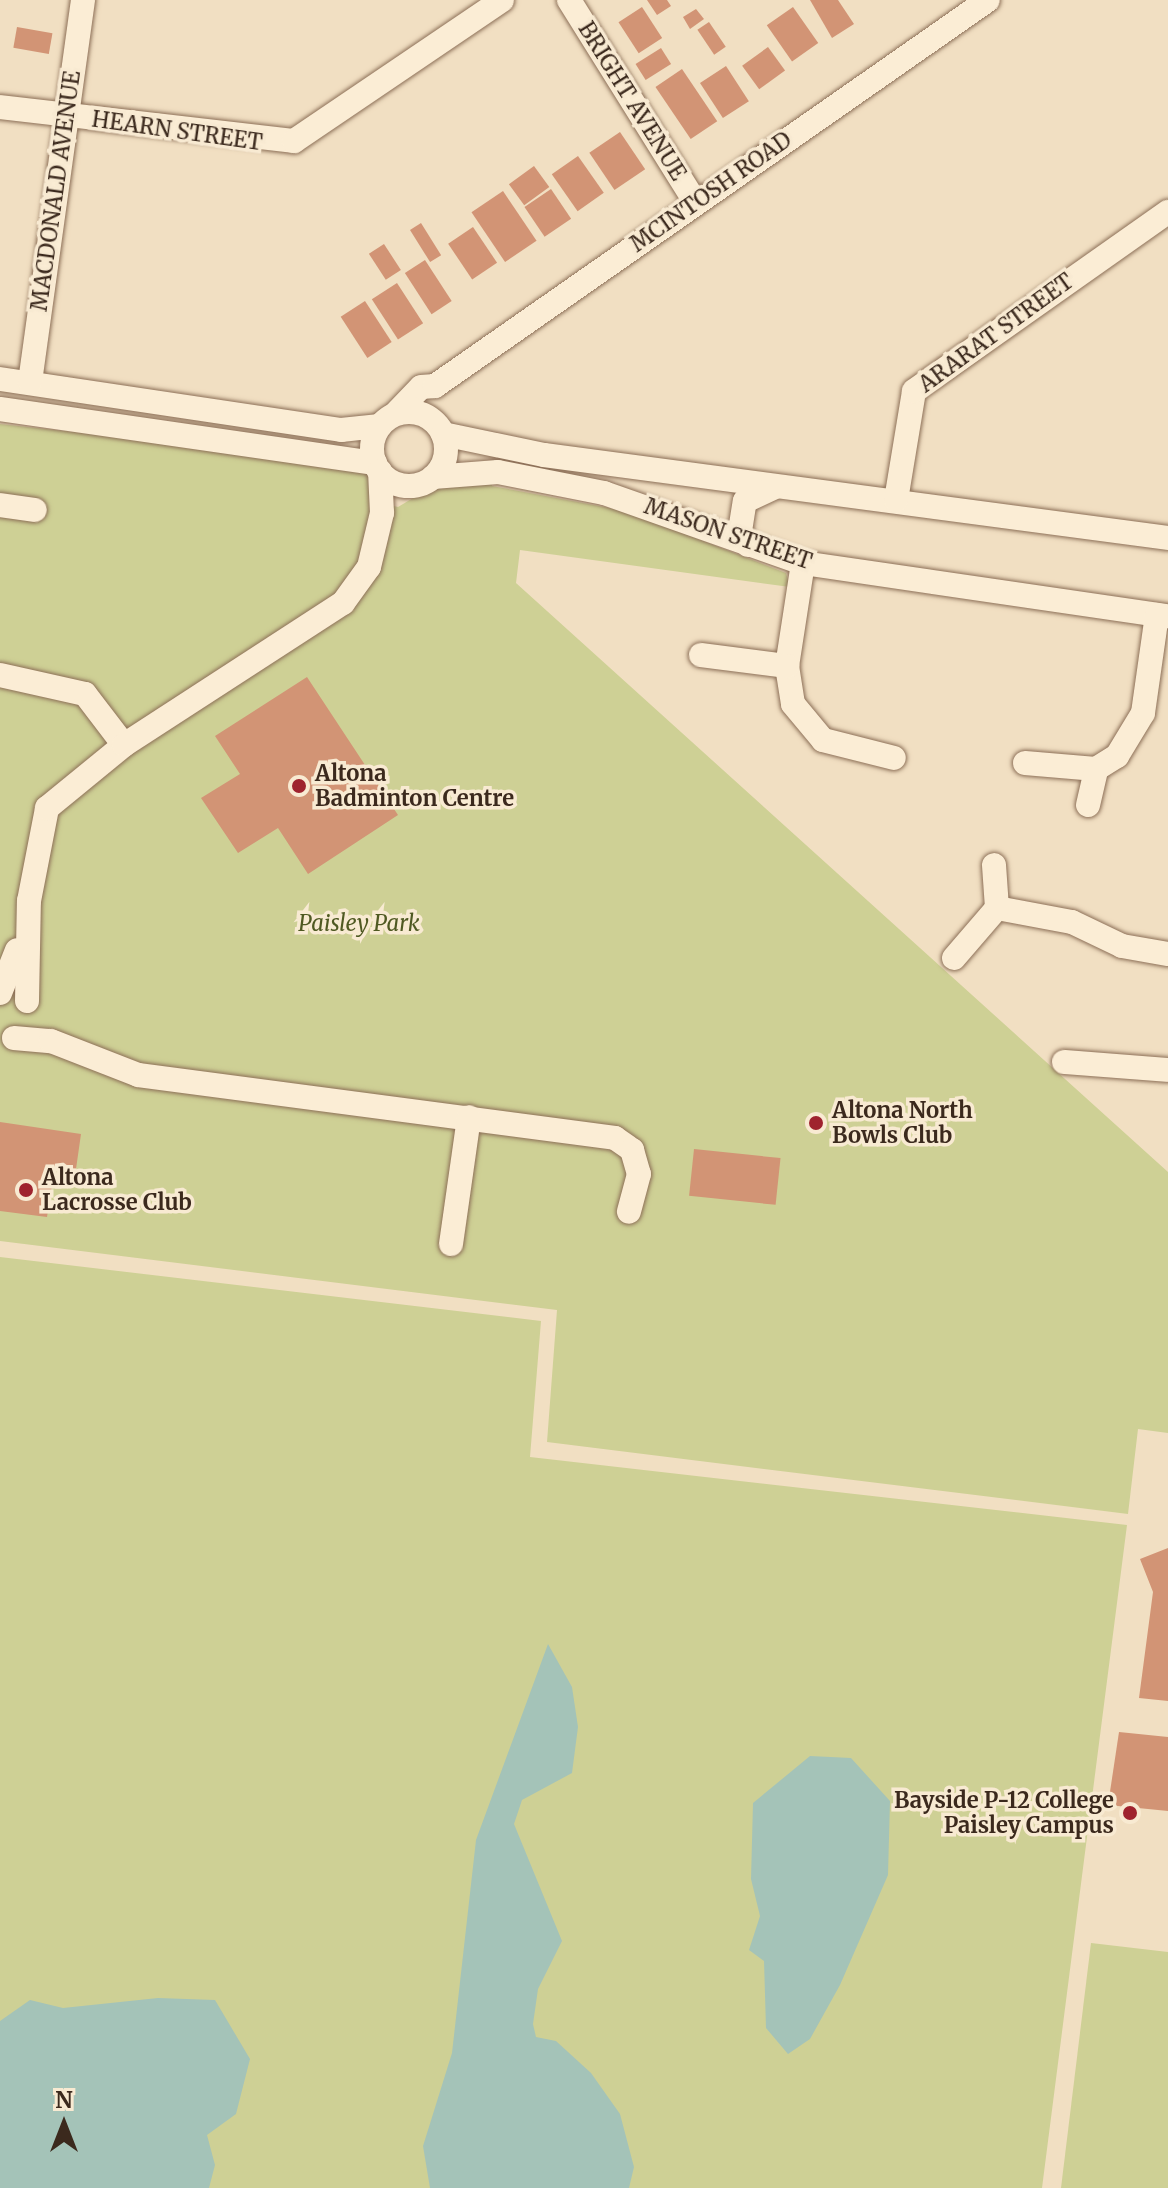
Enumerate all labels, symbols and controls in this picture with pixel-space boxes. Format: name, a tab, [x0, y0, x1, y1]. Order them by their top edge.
street label: BRIGHT AVENUE	[573, 17, 691, 185]
street label: MACDONALD AVENUE	[26, 69, 86, 313]
street label: HEARN STREET	[90, 106, 264, 156]
street label: MCINTOSH ROAD	[625, 126, 797, 258]
street label: ARARAT STREET	[914, 268, 1078, 398]
street label: MASON STREET	[641, 493, 815, 575]
place label: Altona Badminton Centre	[315, 760, 514, 812]
marker: Altona Badminton Centre	[290, 777, 308, 795]
park label: Paisley Park	[298, 911, 420, 937]
place label: Altona North Bowls Club	[832, 1097, 973, 1148]
marker: Altona North Bowls Club	[807, 1114, 825, 1132]
place label: Altona Lacrosse Club	[42, 1164, 192, 1216]
marker: Altona Lacrosse Club	[17, 1181, 35, 1199]
place label: Bayside P-12 College Paisley Campus	[894, 1787, 1114, 1838]
marker: Bayside P-12 College Paisley Campus	[1121, 1804, 1139, 1822]
north arrow	[24, 2084, 104, 2164]
text: N	[55, 2086, 73, 2114]

